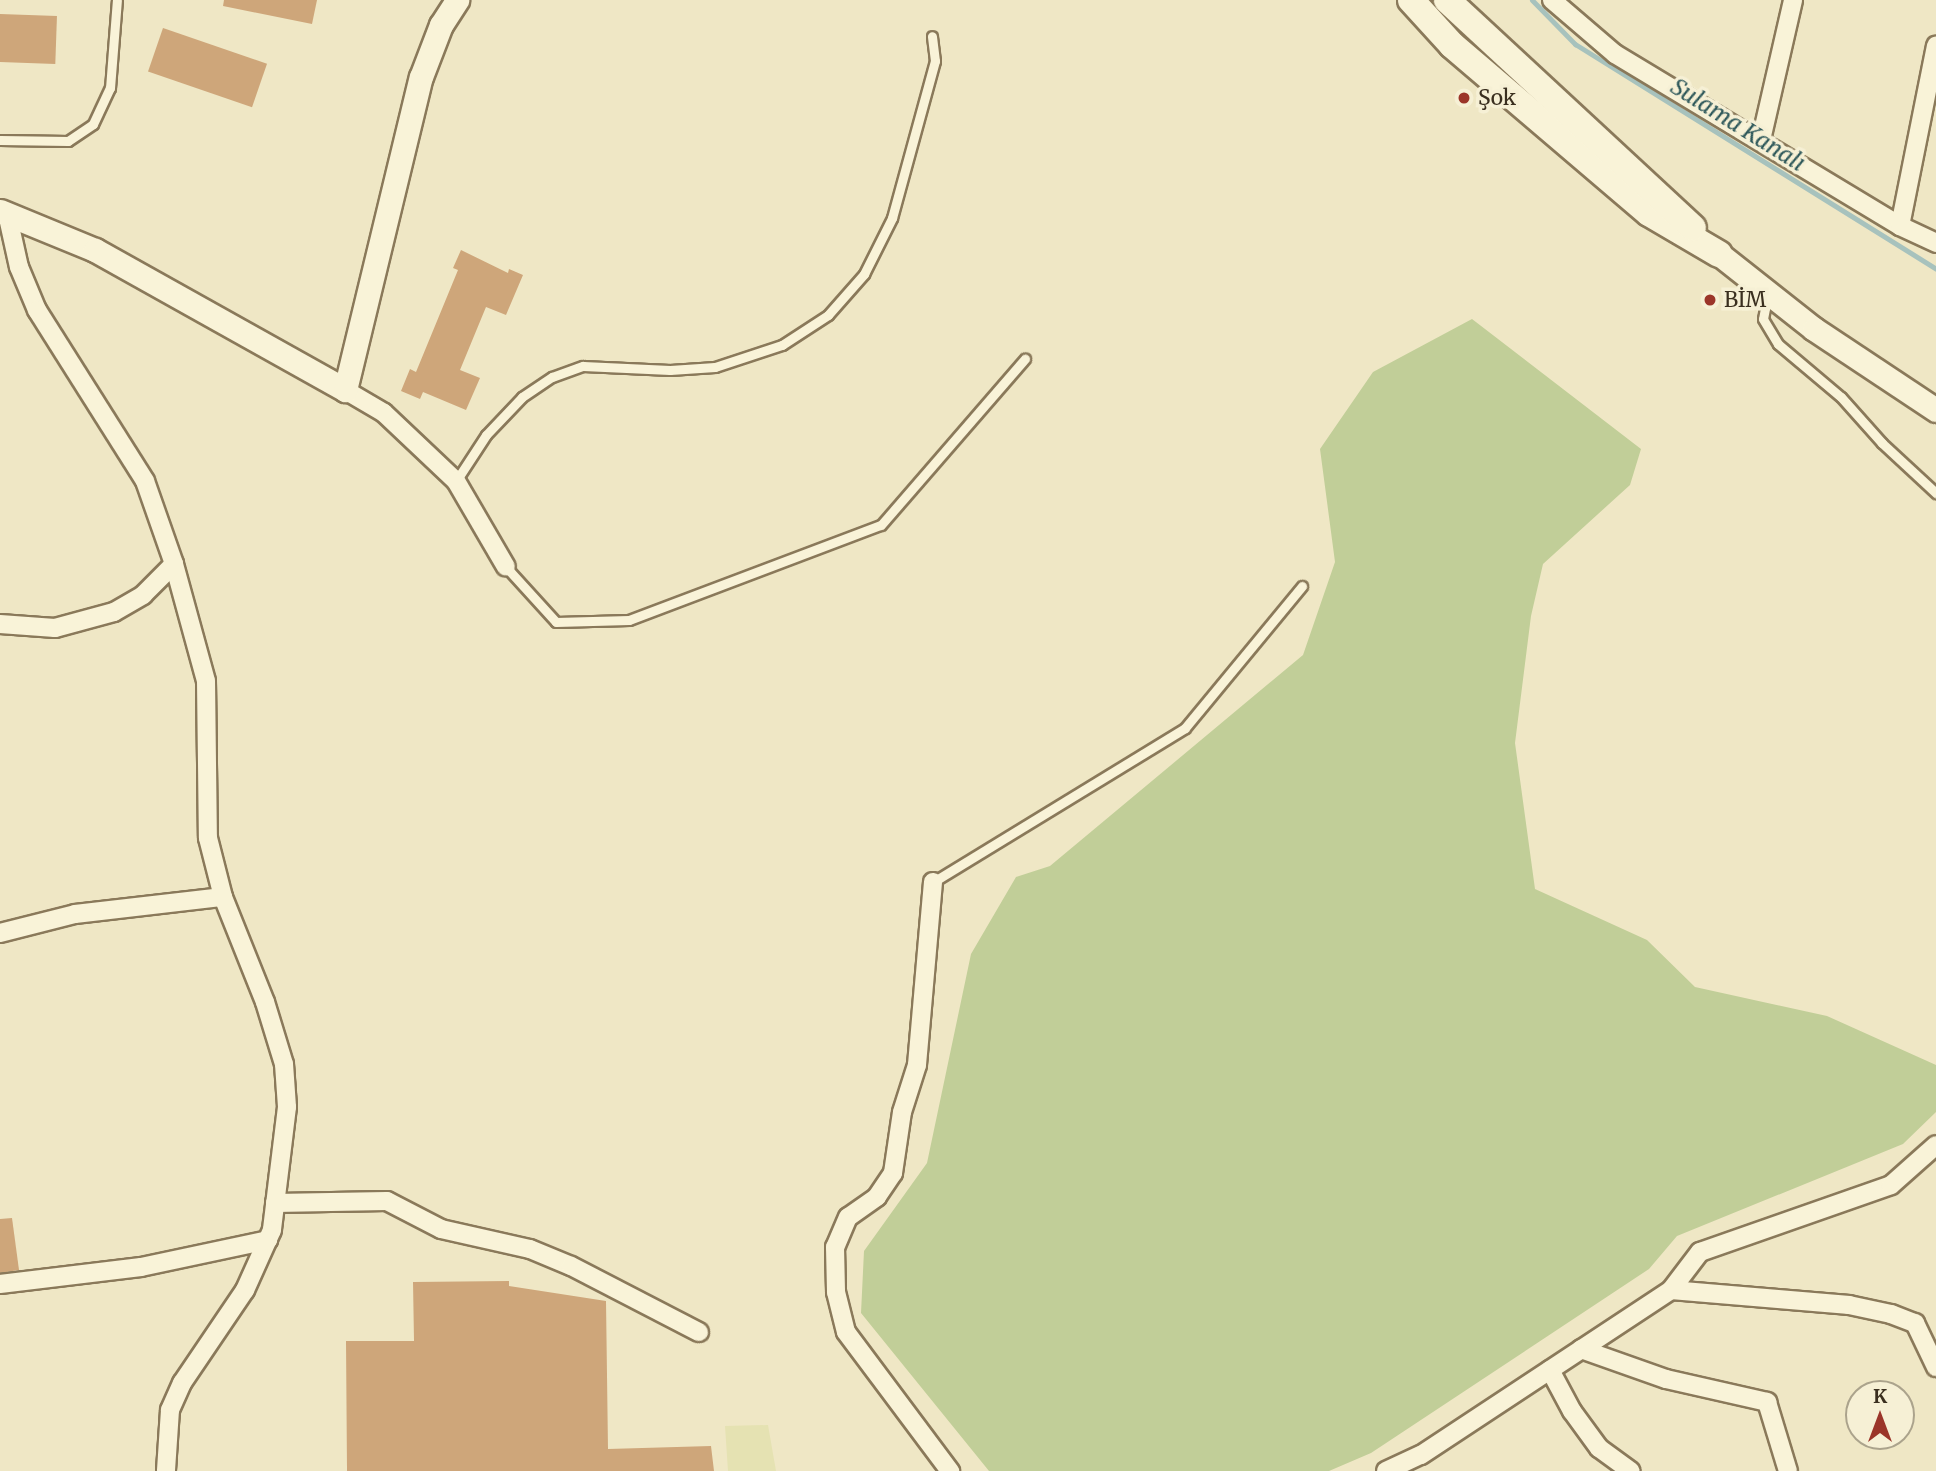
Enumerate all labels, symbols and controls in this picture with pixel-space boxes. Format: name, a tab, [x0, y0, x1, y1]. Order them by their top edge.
water label: Sulama Kanalı	[1666, 73, 1810, 177]
place label: Şok	[1478, 85, 1516, 111]
marker: Şok	[1456, 90, 1472, 106]
place label: BİM	[1724, 287, 1766, 313]
marker: BİM	[1702, 292, 1718, 308]
north arrow	[1845, 1380, 1915, 1450]
text: K	[1873, 1384, 1887, 1408]

